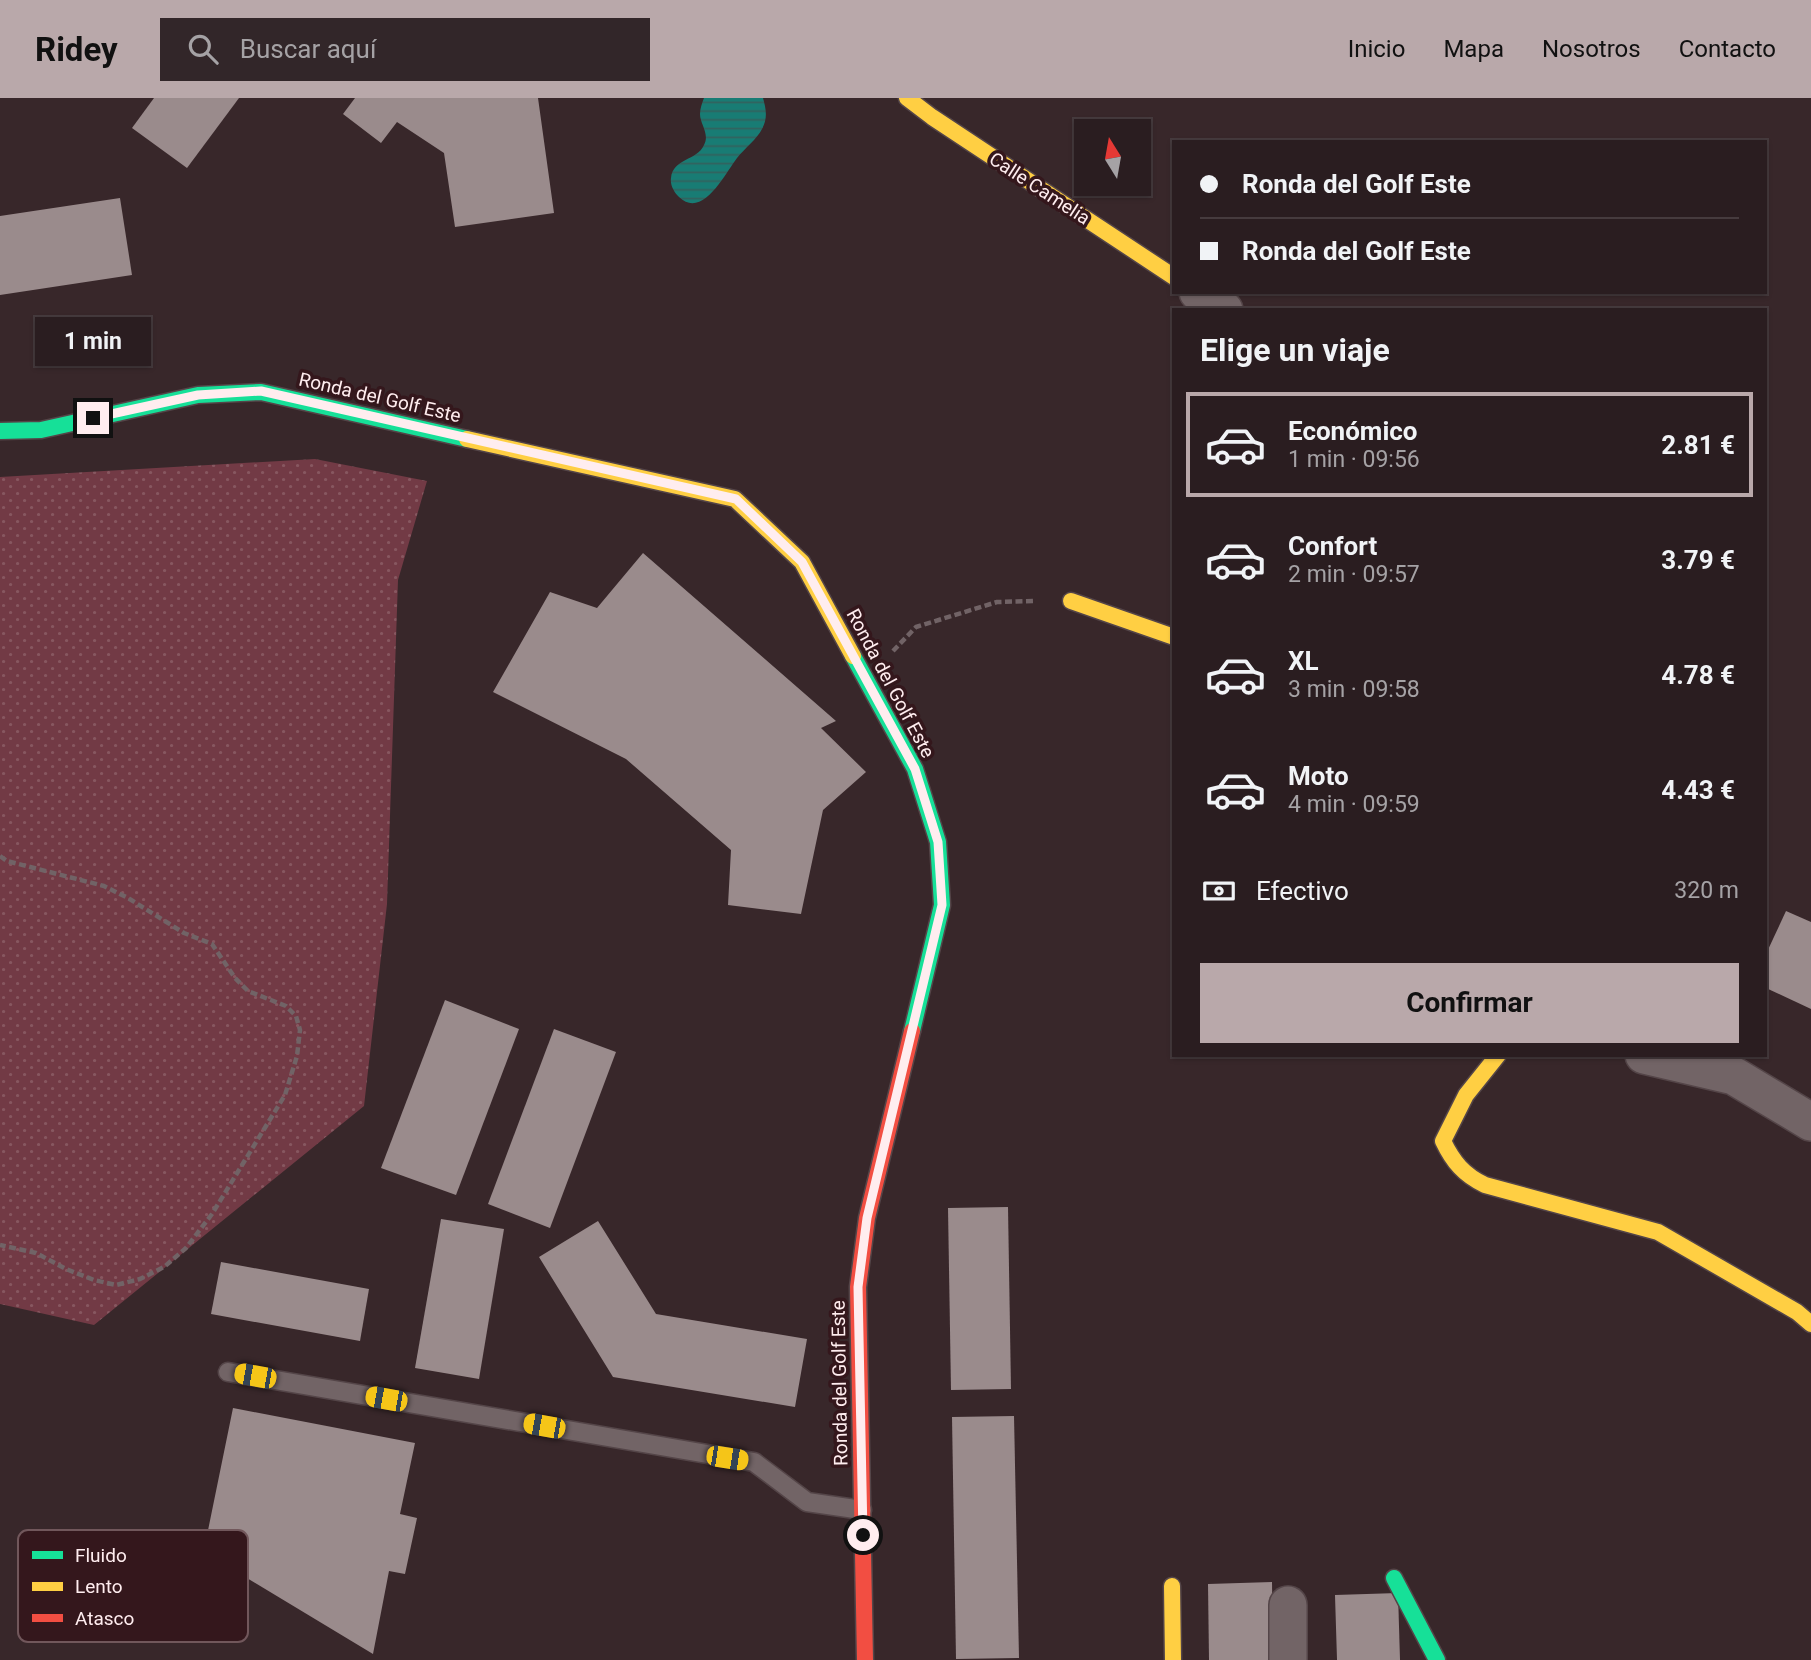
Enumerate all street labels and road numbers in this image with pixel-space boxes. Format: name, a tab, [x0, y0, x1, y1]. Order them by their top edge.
street label: Calle Camelia	[985, 147, 1095, 230]
street label: Ronda del Golf Este	[297, 368, 463, 427]
street label: Ronda del Golf Este	[842, 605, 940, 762]
street label: Ronda del Golf Este	[827, 1300, 852, 1466]

